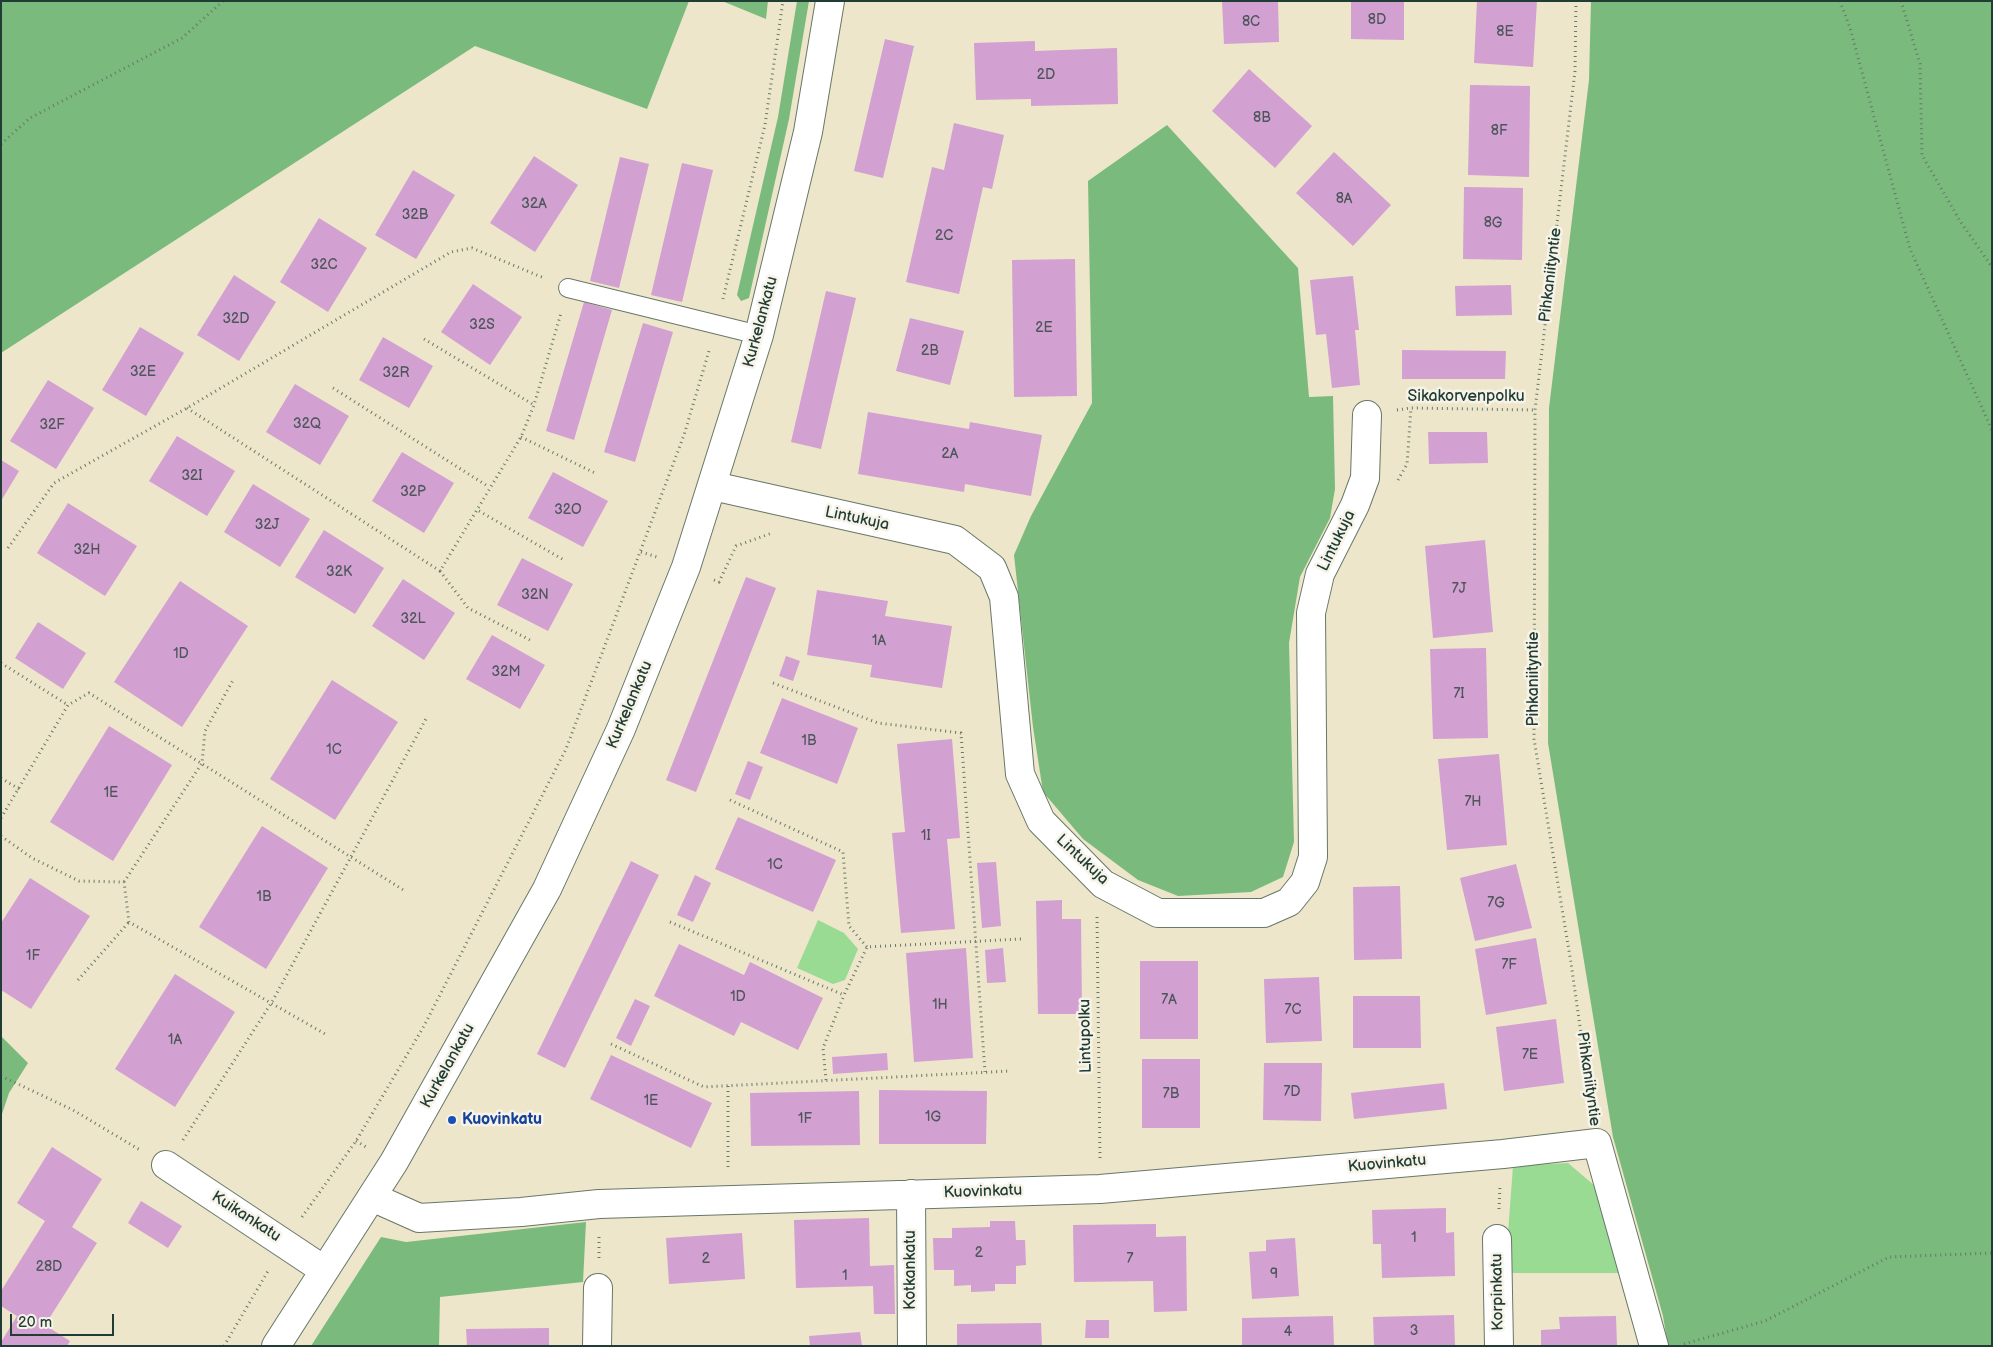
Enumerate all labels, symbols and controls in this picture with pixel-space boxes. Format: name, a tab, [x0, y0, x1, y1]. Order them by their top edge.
house number: 8D	[1368, 12, 1386, 28]
house number: 8C	[1242, 14, 1260, 30]
house number: 8E	[1496, 24, 1514, 40]
house number: 2D	[1037, 67, 1055, 83]
house number: 8B	[1253, 110, 1271, 126]
house number: 8F	[1491, 123, 1507, 139]
house number: 8A	[1336, 191, 1352, 207]
house number: 32A	[521, 196, 547, 212]
house number: 32B	[402, 207, 428, 223]
house number: 8G	[1484, 215, 1502, 231]
street label: Pihkaniityntie	[1536, 227, 1566, 323]
house number: 2C	[935, 228, 953, 244]
house number: 32C	[311, 257, 337, 273]
street label: Kurkelankatu	[740, 274, 782, 370]
house number: 32D	[222, 311, 250, 327]
house number: 32S	[469, 317, 495, 333]
house number: 2E	[1035, 320, 1053, 336]
house number: 2B	[921, 343, 939, 359]
house number: 32E	[130, 364, 156, 380]
house number: 32R	[383, 365, 409, 381]
street label: Sikakorvenpolku	[1407, 387, 1525, 407]
house number: 32Q	[293, 416, 321, 432]
house number: 32F	[39, 417, 65, 433]
house number: 2A	[942, 446, 958, 462]
house number: 32I	[181, 468, 203, 484]
house number: 32P	[400, 484, 426, 500]
house number: 32O	[554, 502, 582, 518]
street label: Lintukuja	[823, 503, 891, 535]
street label: Lintukuja	[1314, 507, 1360, 575]
house number: 32J	[255, 517, 279, 533]
house number: 32H	[73, 542, 101, 558]
house number: 32K	[326, 564, 352, 580]
house number: 7J	[1452, 581, 1466, 597]
house number: 32N	[521, 587, 549, 603]
house number: 32L	[401, 611, 425, 627]
street label: Pihkaniityntie	[1524, 631, 1544, 727]
house number: 1A	[872, 633, 886, 649]
house number: 1D	[173, 646, 189, 662]
street label: Kurkelankatu	[603, 658, 657, 752]
house number: 32M	[492, 664, 520, 680]
house number: 7I	[1453, 686, 1465, 702]
house number: 1B	[801, 733, 817, 749]
house number: 1C	[326, 742, 342, 758]
house number: 1E	[104, 785, 118, 801]
house number: 7H	[1464, 794, 1482, 810]
house number: 1I	[921, 828, 931, 844]
street label: Lintukuja	[1052, 831, 1112, 889]
house number: 1C	[767, 857, 783, 873]
house number: 1B	[256, 889, 272, 905]
house number: 7G	[1487, 895, 1505, 911]
house number: 1F	[26, 948, 40, 964]
house number: 7F	[1501, 957, 1517, 973]
house number: 1D	[730, 989, 746, 1005]
house number: 7A	[1161, 992, 1177, 1008]
house number: 1H	[932, 997, 948, 1013]
street label: Lintupolku	[1076, 999, 1096, 1073]
house number: 7C	[1285, 1002, 1301, 1018]
street label: Kurkelankatu	[417, 1020, 479, 1112]
street label: Pihkaniityntie	[1572, 1031, 1604, 1127]
house number: 1A	[168, 1032, 182, 1048]
house number: 7E	[1522, 1047, 1538, 1063]
house number: 7D	[1283, 1084, 1301, 1100]
house number: 7B	[1163, 1086, 1179, 1102]
house number: 1E	[644, 1093, 658, 1109]
house number: 1G	[925, 1109, 941, 1125]
place label: Kuovinkatu	[462, 1110, 542, 1130]
house number: 1F	[798, 1111, 812, 1127]
marker: Kuovinkatu	[446, 1114, 458, 1126]
street label: Kuovinkatu	[1347, 1151, 1427, 1177]
street label: Kuovinkatu	[943, 1181, 1023, 1203]
street label: Kuikankatu	[208, 1188, 284, 1246]
street label: Kotkankatu	[901, 1230, 921, 1310]
house number: 1	[1411, 1230, 1417, 1246]
house number: 2	[975, 1245, 983, 1261]
house number: 2	[702, 1251, 710, 1267]
house number: 7	[1127, 1251, 1133, 1267]
street label: Korpinkatu	[1488, 1253, 1508, 1331]
house number: 28D	[36, 1259, 62, 1275]
house number: 9	[1270, 1266, 1278, 1282]
house number: 1	[842, 1268, 848, 1284]
scale bar	[12, 1304, 116, 1336]
text: 20 m	[18, 1313, 52, 1332]
house number: 3	[1410, 1323, 1418, 1339]
house number: 4	[1284, 1324, 1292, 1340]

